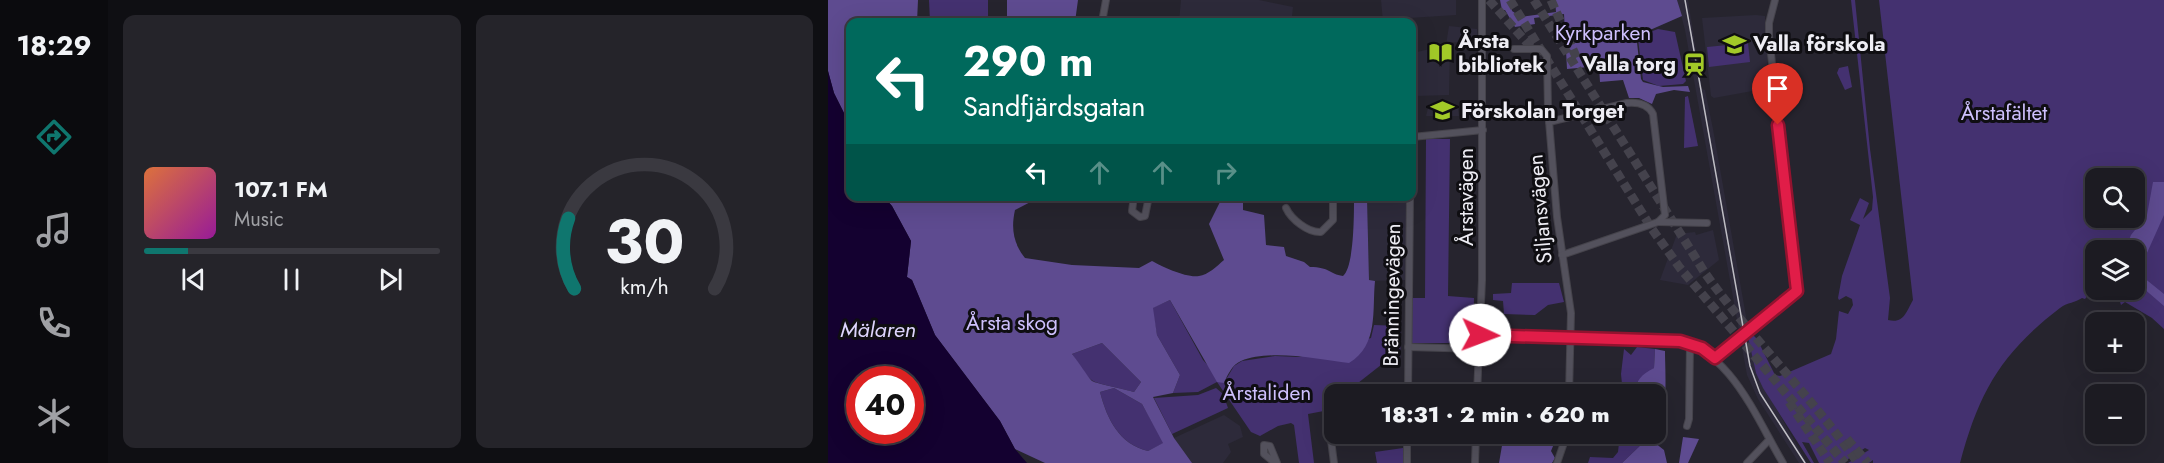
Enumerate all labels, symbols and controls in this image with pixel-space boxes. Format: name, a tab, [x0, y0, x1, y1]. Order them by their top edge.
park label: Kyrkparken	[1555, 18, 1651, 48]
text: 18:29	[16, 26, 92, 65]
place label: Årsta bibliotek	[1457, 26, 1544, 80]
place label: Valla förskola	[1752, 29, 1886, 59]
text: 290 m	[963, 31, 1094, 92]
school or university icon: Valla förskola	[1722, 31, 1748, 57]
library icon: Årsta bibliotek	[1427, 40, 1453, 66]
icon: left	[864, 42, 942, 120]
place label: Valla torg	[1581, 49, 1676, 79]
station icon: Valla torg	[1681, 51, 1707, 77]
pin	[1752, 63, 1803, 125]
icon: arrive	[1761, 72, 1794, 105]
text: Sandfjärdsgatan	[963, 87, 1145, 126]
place label: Förskolan Torget	[1461, 96, 1624, 126]
school or university icon: Förskolan Torget	[1430, 98, 1456, 124]
park label: Årstafältet	[1961, 98, 2047, 128]
icon: directions	[33, 116, 75, 158]
street label: Årstavägen	[1451, 148, 1481, 246]
street label: Siljansvägen	[1520, 153, 1560, 265]
icon: left	[1020, 156, 1053, 189]
icon: ahead	[1083, 156, 1116, 189]
icon: ahead	[1146, 156, 1179, 189]
icon: right	[1209, 156, 1242, 189]
map controls	[2085, 168, 2145, 444]
button: search	[2085, 168, 2145, 228]
text: 107.1 FM	[234, 173, 327, 205]
text: 30	[604, 196, 684, 286]
text: Music	[234, 205, 284, 234]
icon: music	[33, 209, 75, 251]
street label: Bränningevägen	[1376, 223, 1408, 367]
button: layers	[2085, 240, 2145, 300]
icon: previous	[177, 263, 210, 296]
icon: pause	[275, 263, 308, 296]
icon: next	[374, 263, 407, 296]
text: km/h	[620, 271, 668, 302]
icon: phone	[33, 302, 75, 344]
position arrow	[1448, 303, 1512, 367]
park label: Årsta skog	[966, 308, 1058, 338]
button: +	[2085, 312, 2145, 372]
water label: Mälaren	[840, 313, 916, 345]
speed limit sign: 40	[846, 366, 924, 444]
park label: Årstaliden	[1223, 378, 1311, 408]
button: −	[2085, 384, 2145, 444]
icon: climate	[33, 395, 75, 437]
text: 18:31 · 2 min · 620 m	[1380, 398, 1610, 430]

